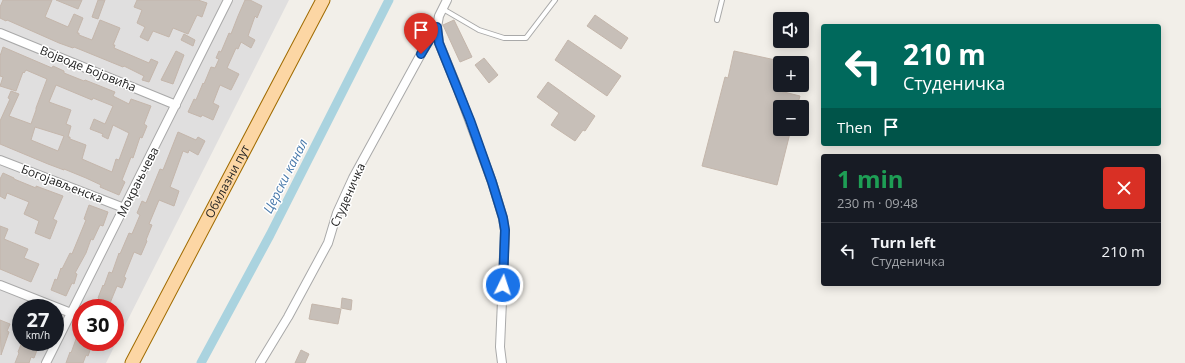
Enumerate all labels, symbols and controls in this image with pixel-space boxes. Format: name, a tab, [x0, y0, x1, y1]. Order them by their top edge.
map controls	[773, 12, 809, 136]
button: sound	[773, 12, 809, 48]
pin	[404, 13, 438, 54]
icon: arrive	[410, 19, 432, 41]
text: 210 m	[903, 35, 986, 73]
icon: left	[837, 40, 889, 92]
street label: Војводе Бојовића	[38, 42, 139, 96]
button: +	[773, 56, 809, 92]
text: Студеничка	[903, 71, 1005, 95]
button: −	[773, 100, 809, 136]
icon: arrive	[880, 116, 902, 138]
text: Then	[837, 117, 872, 137]
water label: Церски канал	[259, 136, 311, 216]
street label: Обилазни пут	[201, 141, 254, 221]
street label: Мокрањчева	[113, 144, 162, 220]
street label: Богојављенска	[19, 160, 106, 207]
street label: Студеничка	[326, 160, 369, 229]
text: 1 min	[837, 162, 904, 195]
button: close	[1103, 167, 1145, 209]
text: 230 m · 09:48	[837, 194, 918, 212]
text: Turn left	[871, 232, 936, 252]
icon: left	[837, 240, 859, 262]
text: 210 m	[1101, 241, 1145, 261]
text: Студеничка	[871, 252, 945, 270]
position arrow	[482, 264, 524, 306]
speed limit sign: 30	[72, 299, 124, 351]
text: 27	[27, 306, 49, 333]
text: km/h	[26, 328, 50, 342]

